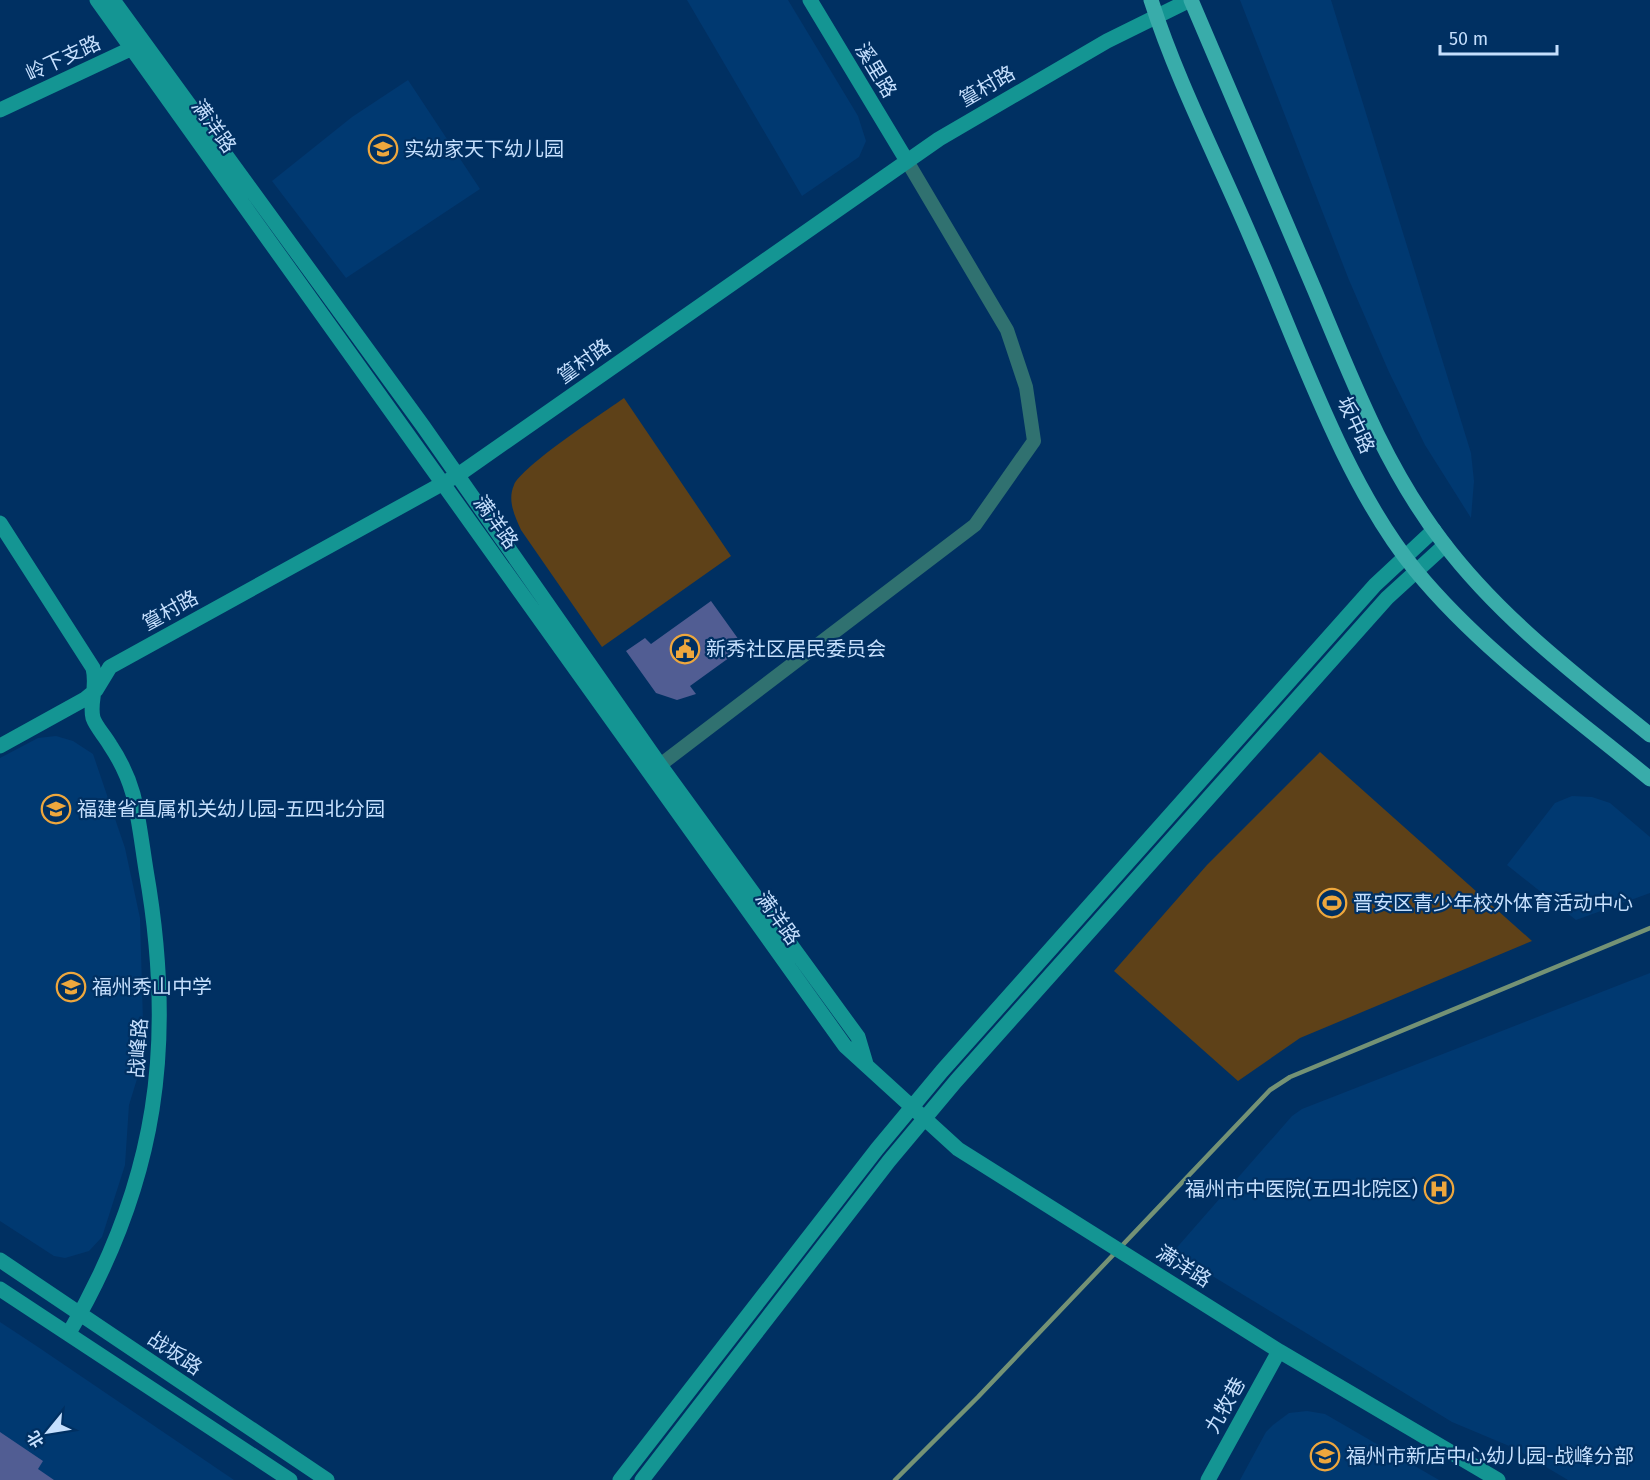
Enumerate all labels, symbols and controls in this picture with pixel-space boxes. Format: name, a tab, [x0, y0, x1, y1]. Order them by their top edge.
scale bar	[1440, 18, 1557, 56]
text: 50 m	[1449, 28, 1488, 50]
street label: 岭下支路	[22, 30, 104, 86]
street label: 溪里路	[850, 38, 902, 102]
street label: 篁村路	[955, 61, 1019, 111]
street label: 满洋路	[187, 95, 241, 157]
school or university icon: 实幼家天下幼儿园	[367, 133, 399, 165]
place label: 实幼家天下幼儿园	[404, 137, 564, 161]
street label: 篁村路	[553, 334, 615, 388]
street label: 坂中路	[1332, 393, 1380, 457]
street label: 满洋路	[469, 491, 523, 553]
street label: 篁村路	[138, 585, 202, 635]
public building icon: 新秀社区居民委员会	[669, 633, 701, 665]
place label: 新秀社区居民委员会	[706, 637, 886, 661]
school or university icon: 福建省直属机关幼儿园-五四北分园	[40, 793, 72, 825]
place label: 福建省直属机关幼儿园-五四北分园	[77, 797, 385, 821]
street label: 满洋路	[751, 887, 805, 949]
sports icon: 晋安区青少年校外体育活动中心	[1316, 887, 1348, 919]
place label: 晋安区青少年校外体育活动中心	[1353, 891, 1633, 915]
school or university icon: 福州秀山中学	[55, 971, 87, 1003]
place label: 福州秀山中学	[92, 975, 212, 999]
street label: 战峰路	[124, 1017, 152, 1079]
hospital icon: 福州市中医院(五四北院区)	[1423, 1173, 1455, 1205]
place label: 福州市中医院(五四北院区)	[1185, 1177, 1418, 1201]
street label: 满洋路	[1152, 1240, 1216, 1292]
street label: 战坂路	[143, 1326, 207, 1380]
street label: 九牧巷	[1200, 1373, 1250, 1437]
north arrow	[18, 1402, 78, 1462]
text: 北	[23, 1428, 48, 1451]
school or university icon: 福州市新店中心幼儿园-战峰分部	[1309, 1440, 1341, 1472]
place label: 福州市新店中心幼儿园-战峰分部	[1346, 1444, 1634, 1468]

